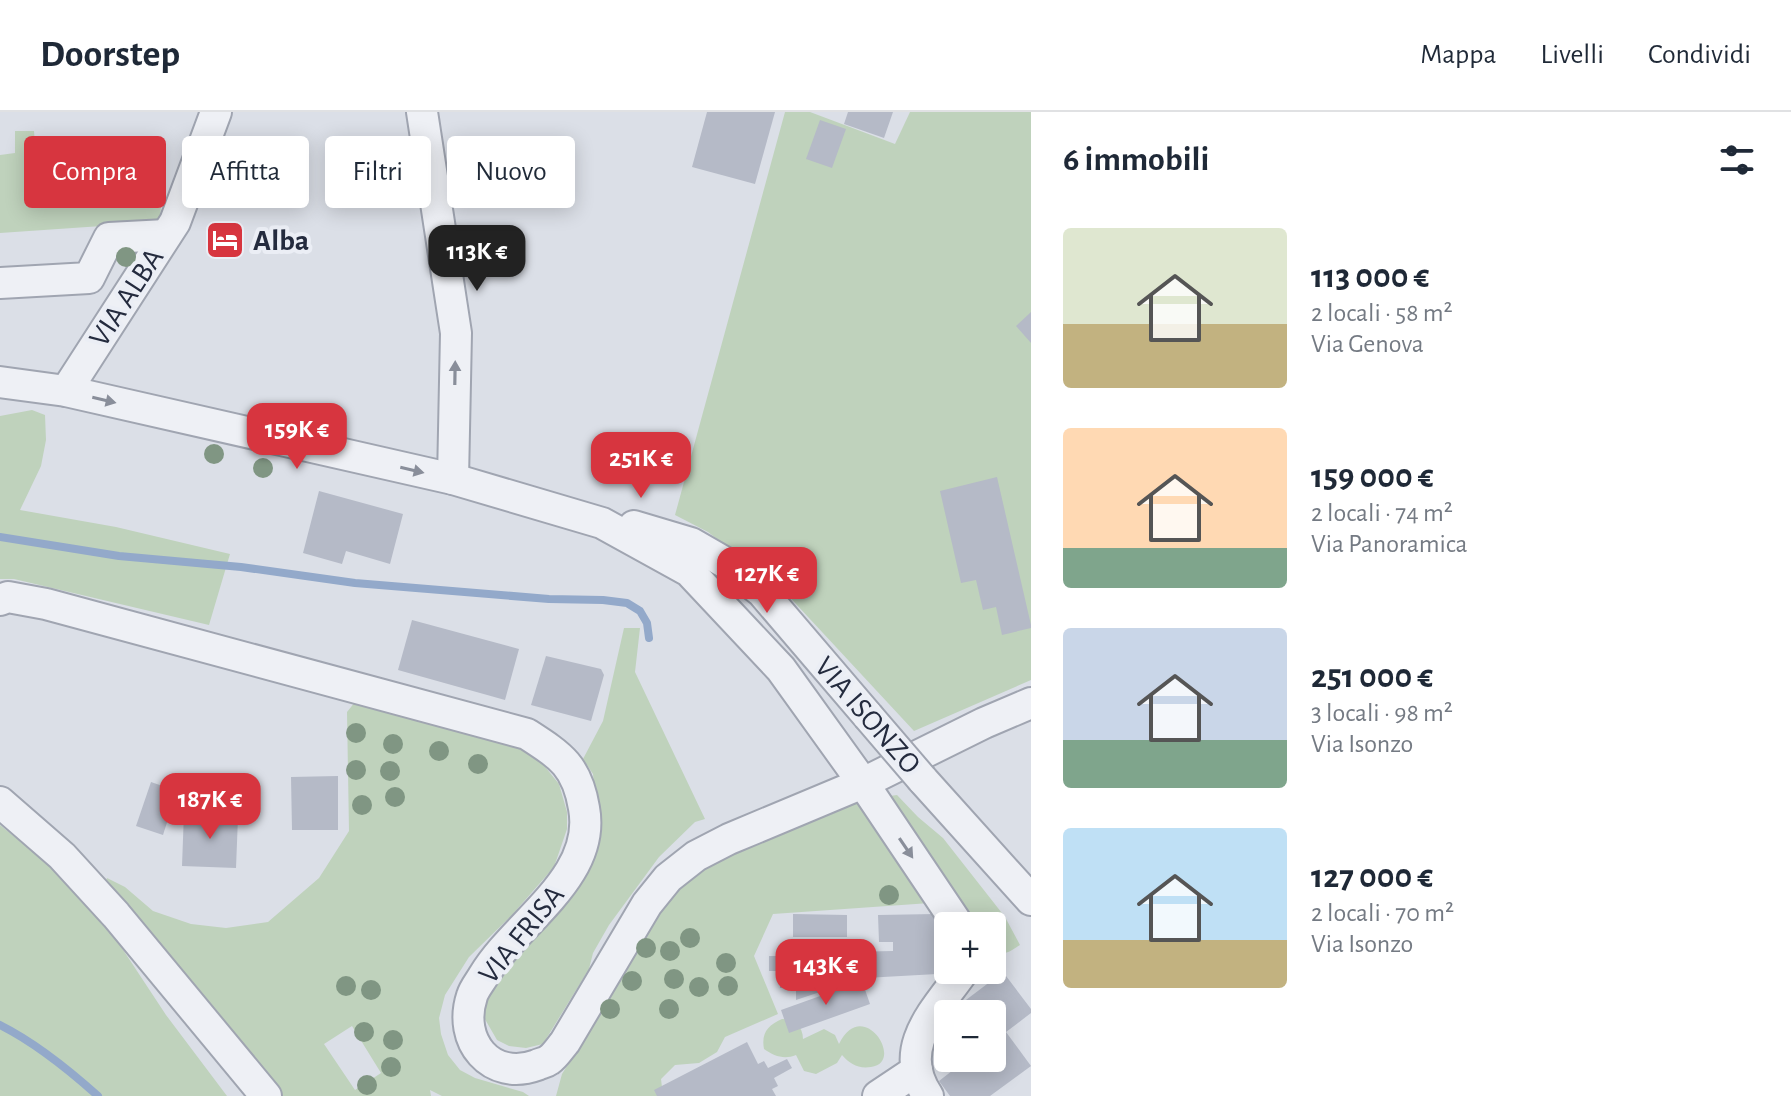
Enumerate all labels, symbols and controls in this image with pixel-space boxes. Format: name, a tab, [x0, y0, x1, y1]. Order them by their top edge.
text: Doorstep	[40, 36, 180, 74]
text: Mappa	[1420, 41, 1497, 69]
text: Livelli	[1541, 41, 1604, 69]
text: Condividi	[1648, 41, 1751, 69]
chip: Compra	[24, 136, 166, 208]
chip: Affitta	[182, 136, 309, 208]
chip: Filtri	[325, 136, 431, 208]
chip: Nuovo	[447, 136, 575, 208]
icon: filters	[1715, 138, 1759, 182]
text: 6 immobili	[1063, 143, 1209, 177]
hotel icon: Alba	[204, 219, 246, 261]
pin: 113K €	[412, 225, 542, 293]
place label: Alba	[253, 226, 309, 256]
text: 113K €	[446, 238, 508, 264]
street label: VIA ALBA	[84, 243, 170, 352]
icon: home	[1127, 260, 1223, 356]
text: 113 000 €	[1311, 260, 1429, 294]
text: 2 locali · 58 m²	[1311, 300, 1453, 326]
text: Via Genova	[1311, 331, 1424, 357]
one-way arrow	[449, 360, 461, 385]
one-way arrow	[92, 394, 117, 407]
pin: 159K €	[232, 403, 362, 471]
text: 159K €	[265, 416, 329, 442]
pin: 251K €	[576, 432, 706, 500]
text: 251K €	[609, 445, 673, 471]
icon: home	[1127, 460, 1223, 556]
text: 159 000 €	[1311, 460, 1434, 494]
one-way arrow	[400, 464, 425, 477]
text: 2 locali · 74 m²	[1311, 500, 1453, 526]
text: Via Panoramica	[1311, 531, 1468, 557]
pin: 127K €	[702, 547, 832, 615]
text: 127K €	[735, 560, 799, 586]
street label: VIA ISONZO	[809, 652, 926, 780]
icon: home	[1127, 660, 1223, 756]
text: 251 000 €	[1311, 660, 1433, 694]
text: 3 locali · 98 m²	[1311, 700, 1453, 726]
text: Via Isonzo	[1311, 731, 1413, 757]
pin: 187K €	[145, 773, 275, 841]
text: 187K €	[178, 786, 242, 812]
one-way arrow	[898, 837, 913, 859]
icon: home	[1127, 860, 1223, 956]
text: 127 000 €	[1311, 860, 1433, 894]
street label: VIA FRISA	[473, 880, 570, 989]
text: 2 locali · 70 m²	[1311, 900, 1454, 926]
map controls	[934, 912, 1006, 1072]
button: +	[934, 912, 1006, 984]
text: Via Isonzo	[1311, 931, 1413, 957]
pin: 143K €	[761, 939, 891, 1007]
text: 143K €	[794, 952, 858, 978]
button: −	[934, 1000, 1006, 1072]

